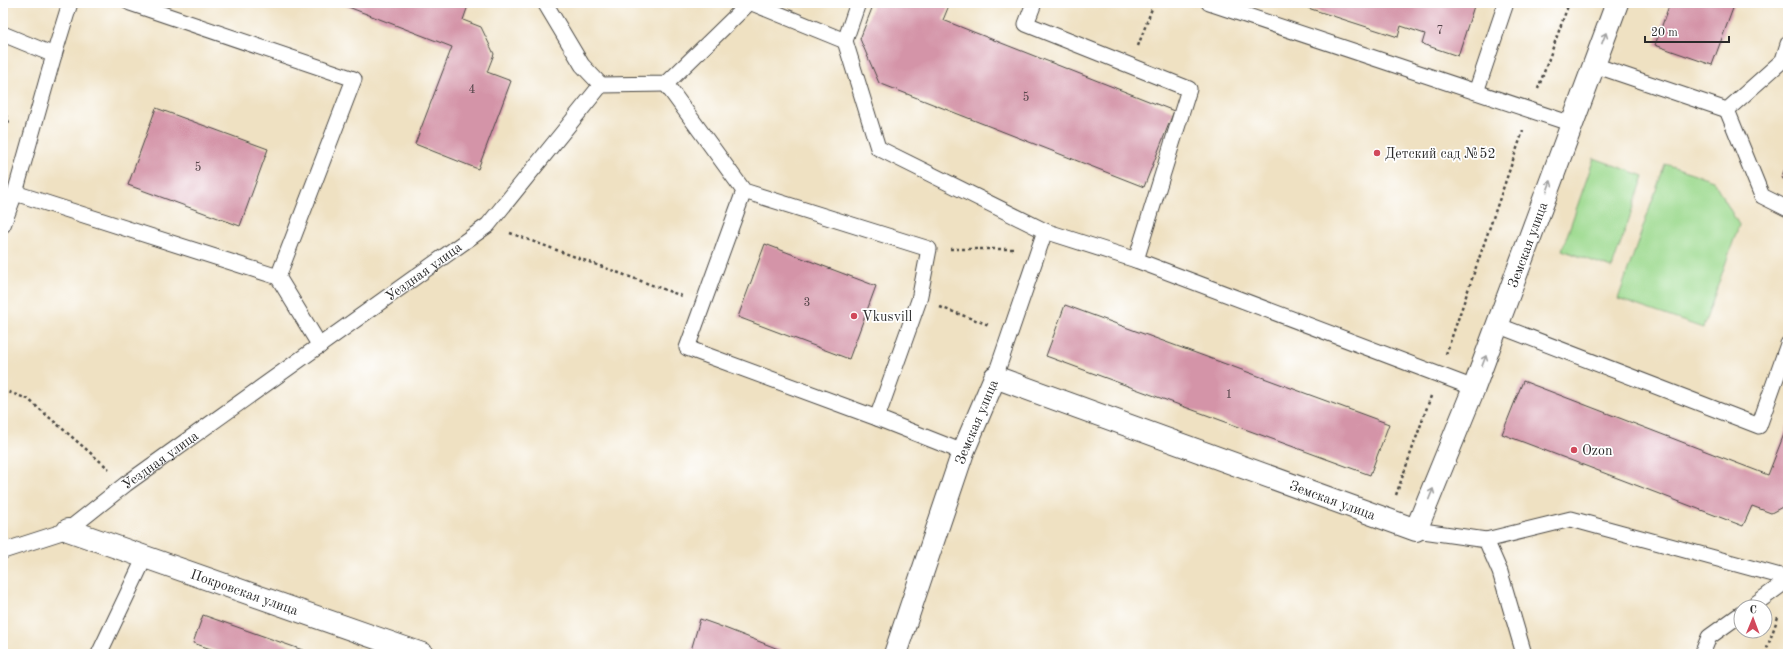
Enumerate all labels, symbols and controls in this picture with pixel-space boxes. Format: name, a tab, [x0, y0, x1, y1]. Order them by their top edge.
scale bar	[1645, 18, 1729, 44]
house number: 7	[1437, 25, 1443, 37]
text: 20 m	[1651, 27, 1678, 39]
one-way arrow	[1600, 33, 1608, 45]
house number: 4	[469, 84, 476, 96]
house number: 5	[1023, 91, 1030, 104]
place label: Детский сад №52	[1385, 147, 1496, 161]
marker: Детский сад №52	[1372, 148, 1382, 158]
house number: 5	[195, 161, 202, 174]
one-way arrow	[1545, 181, 1553, 193]
street label: Земская улица	[1506, 200, 1551, 290]
street label: Уездная улица	[383, 240, 465, 304]
house number: 3	[804, 297, 810, 309]
place label: Vkusvill	[862, 310, 913, 324]
marker: Vkusvill	[849, 311, 859, 321]
one-way arrow	[1481, 354, 1488, 367]
street label: Земская улица	[953, 378, 1001, 466]
house number: 1	[1226, 389, 1232, 401]
street label: Уездная улица	[120, 429, 201, 492]
place label: Ozon	[1582, 444, 1613, 458]
marker: Ozon	[1569, 445, 1579, 455]
street label: Земская улица	[1287, 479, 1377, 523]
one-way arrow	[1427, 489, 1435, 501]
street label: Покровская улица	[188, 567, 300, 618]
north arrow	[1733, 599, 1773, 639]
text: С	[1749, 605, 1757, 616]

